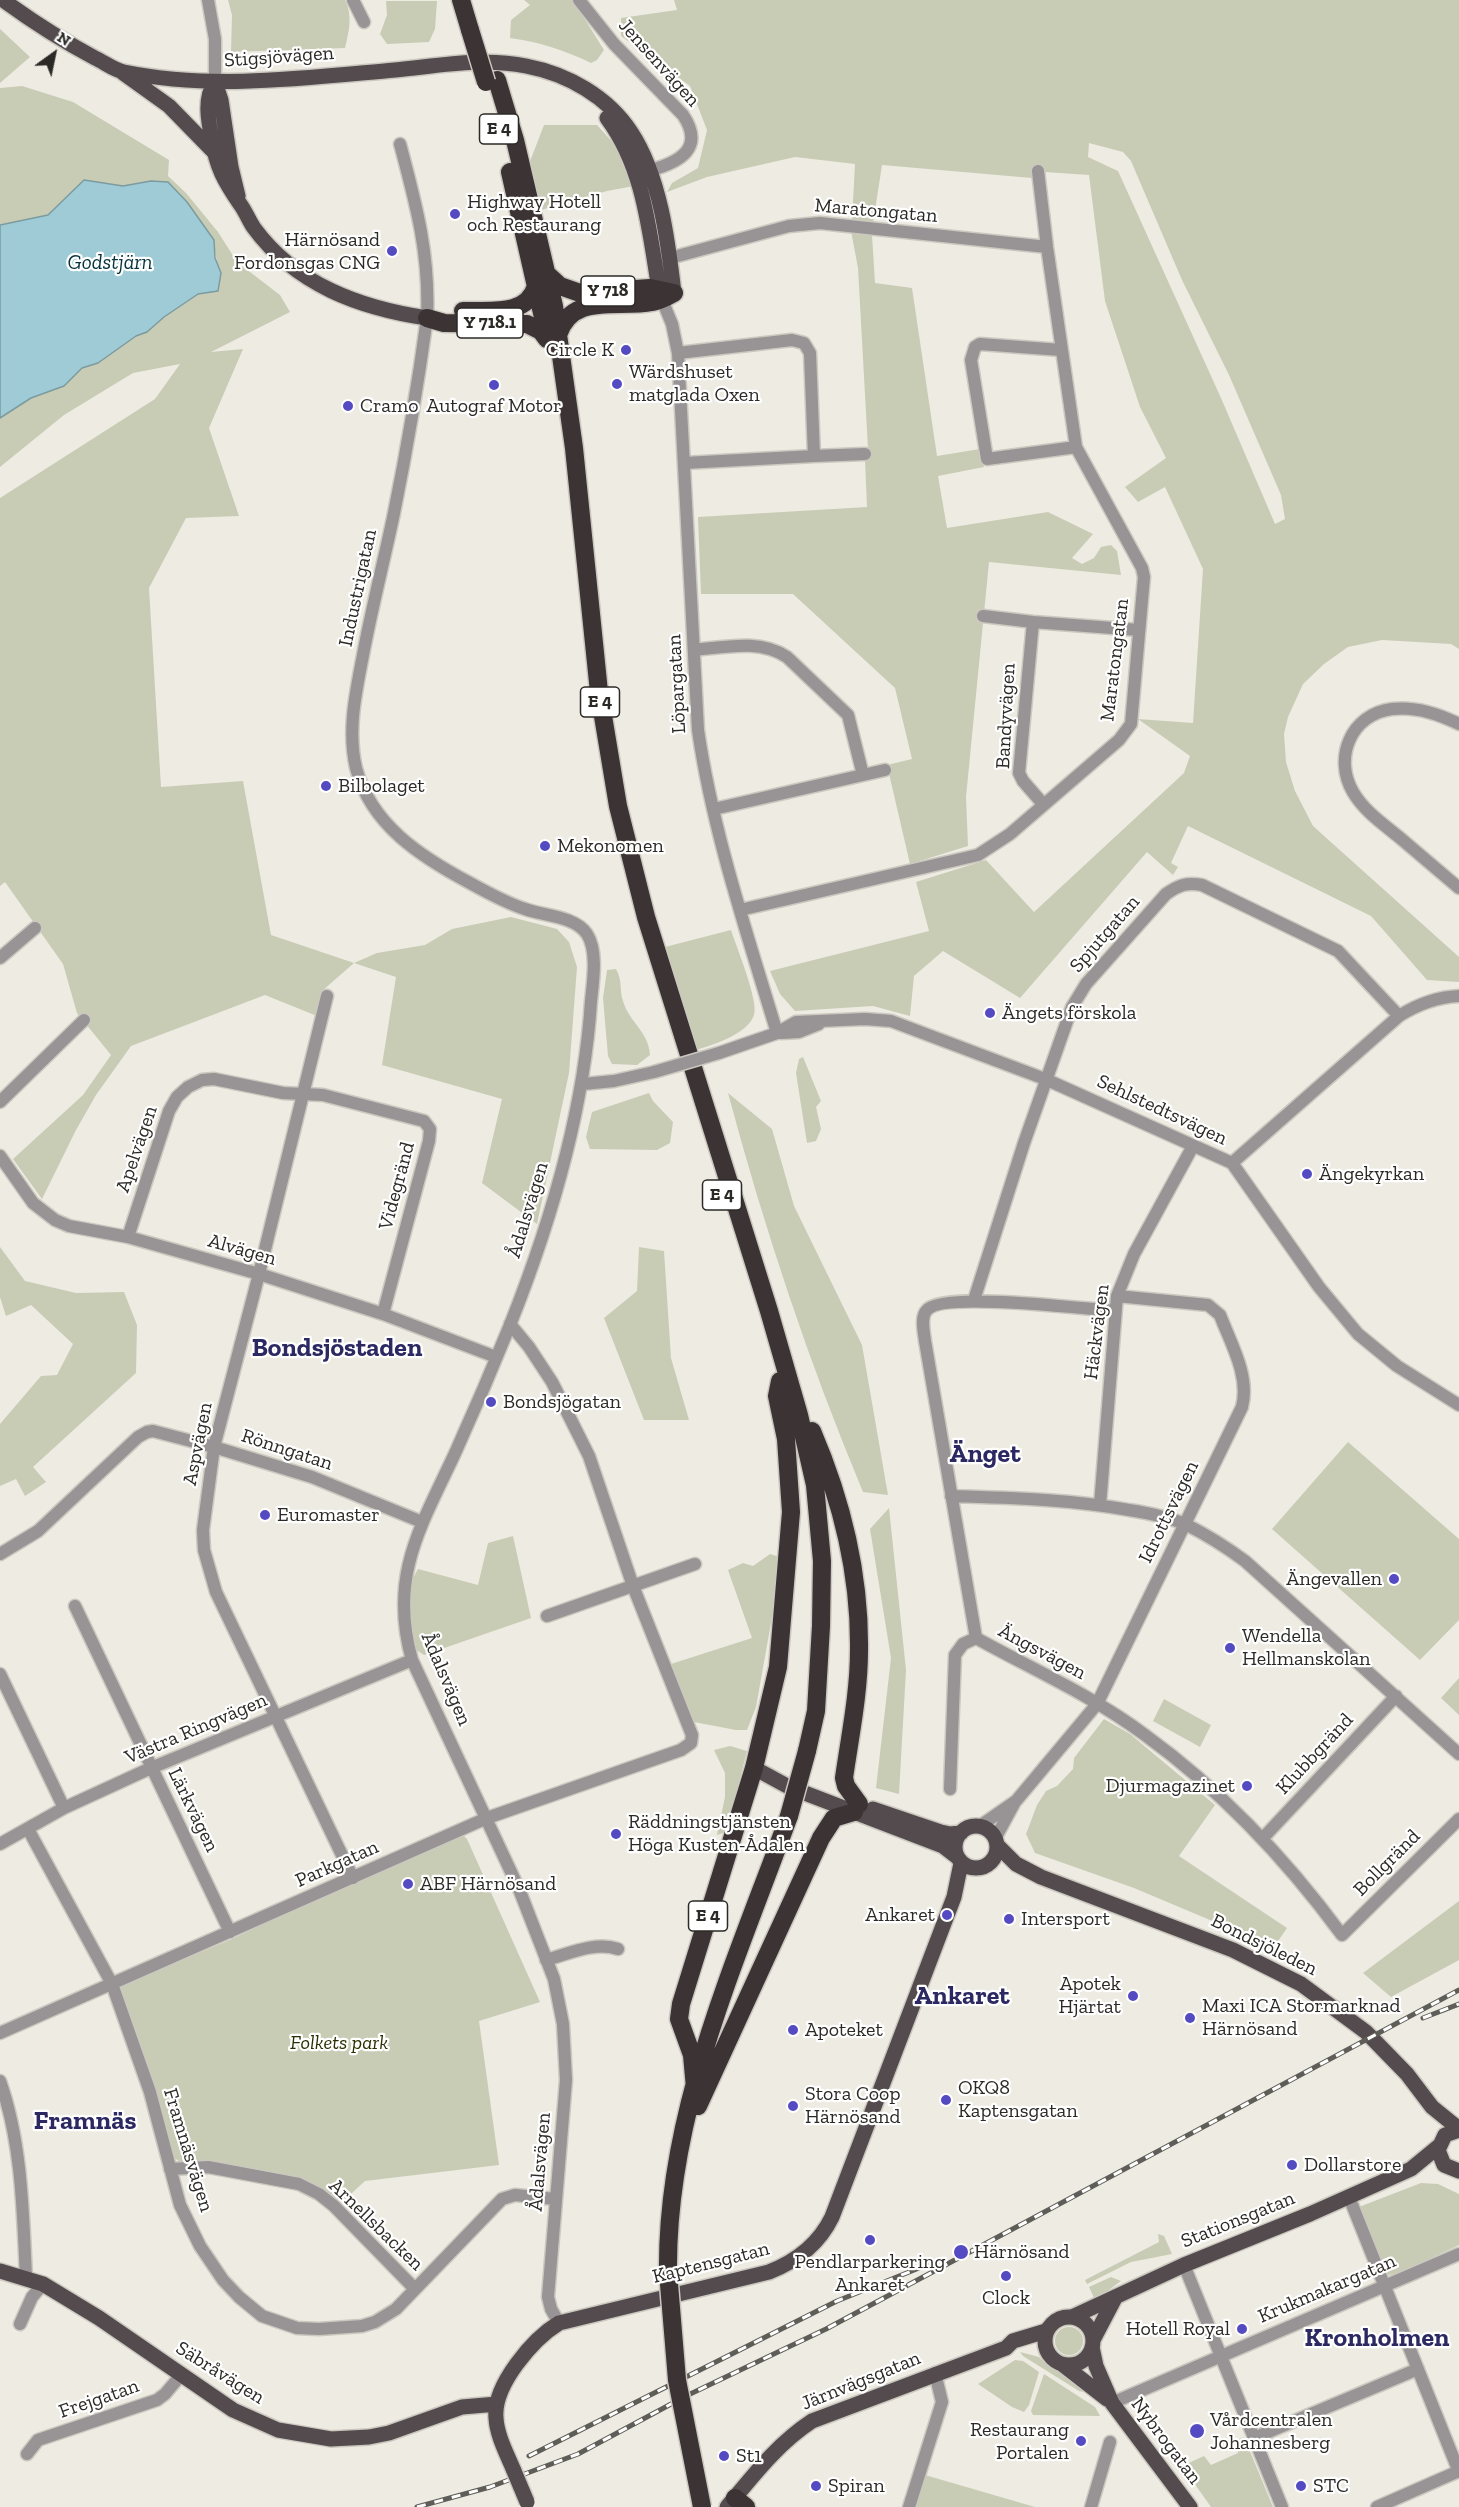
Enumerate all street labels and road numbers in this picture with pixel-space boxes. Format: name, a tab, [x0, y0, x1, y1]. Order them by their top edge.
street label: Jensenvägen	[613, 14, 705, 112]
street label: Stigsjövägen	[223, 41, 335, 73]
road number: E 4	[480, 114, 518, 144]
street label: Maratongatan	[813, 194, 939, 228]
road number: Y 718	[581, 276, 635, 306]
road number: Y 718.1	[457, 308, 523, 338]
street label: Industrigatan	[334, 527, 382, 649]
street label: Maratongatan	[1096, 597, 1134, 723]
street label: Löpargatan	[662, 634, 692, 734]
street label: Bandyvägen	[991, 663, 1021, 769]
road number: E 4	[580, 687, 620, 717]
street label: Spjutgatan	[1065, 890, 1145, 978]
street label: Sehlstedtsvägen	[1093, 1069, 1231, 1151]
street label: Apelvägen	[111, 1103, 163, 1195]
street label: Videgränd	[374, 1139, 420, 1233]
street label: Ådalsvägen	[502, 1159, 554, 1261]
road number: E 4	[702, 1180, 742, 1210]
street label: Alvägen	[205, 1229, 279, 1271]
street label: Häckvägen	[1079, 1283, 1115, 1381]
street label: Aspvägen	[178, 1400, 218, 1488]
street label: Rönngatan	[238, 1424, 336, 1476]
street label: Idrottsvägen	[1134, 1457, 1204, 1567]
street label: Ängsvägen	[994, 1619, 1090, 1685]
street label: Ådalsvägen	[416, 1629, 476, 1729]
street label: Västra Ringvägen	[121, 1688, 271, 1770]
street label: Klubbgränd	[1271, 1708, 1359, 1800]
street label: Lärkvägen	[162, 1764, 224, 1856]
street label: Bollgränd	[1349, 1825, 1425, 1901]
street label: Parkgatan	[292, 1835, 382, 1893]
road number: E 4	[688, 1901, 728, 1931]
street label: Bondsjöleden	[1207, 1909, 1321, 1981]
street label: Framnäsvägen	[158, 2085, 218, 2215]
street label: Ådalsvägen	[524, 2112, 556, 2212]
street label: Arnellsbacken	[324, 2174, 428, 2276]
street label: Stationsgatan	[1178, 2186, 1298, 2254]
street label: Kaptensgatan	[650, 2237, 772, 2289]
street label: Krukmakargatan	[1254, 2249, 1400, 2329]
street label: Säbråvägen	[171, 2336, 269, 2410]
street label: Järnvägsgatan	[798, 2346, 924, 2416]
street label: Frejgatan	[56, 2374, 142, 2424]
street label: Nybrogatan	[1125, 2393, 1207, 2489]

